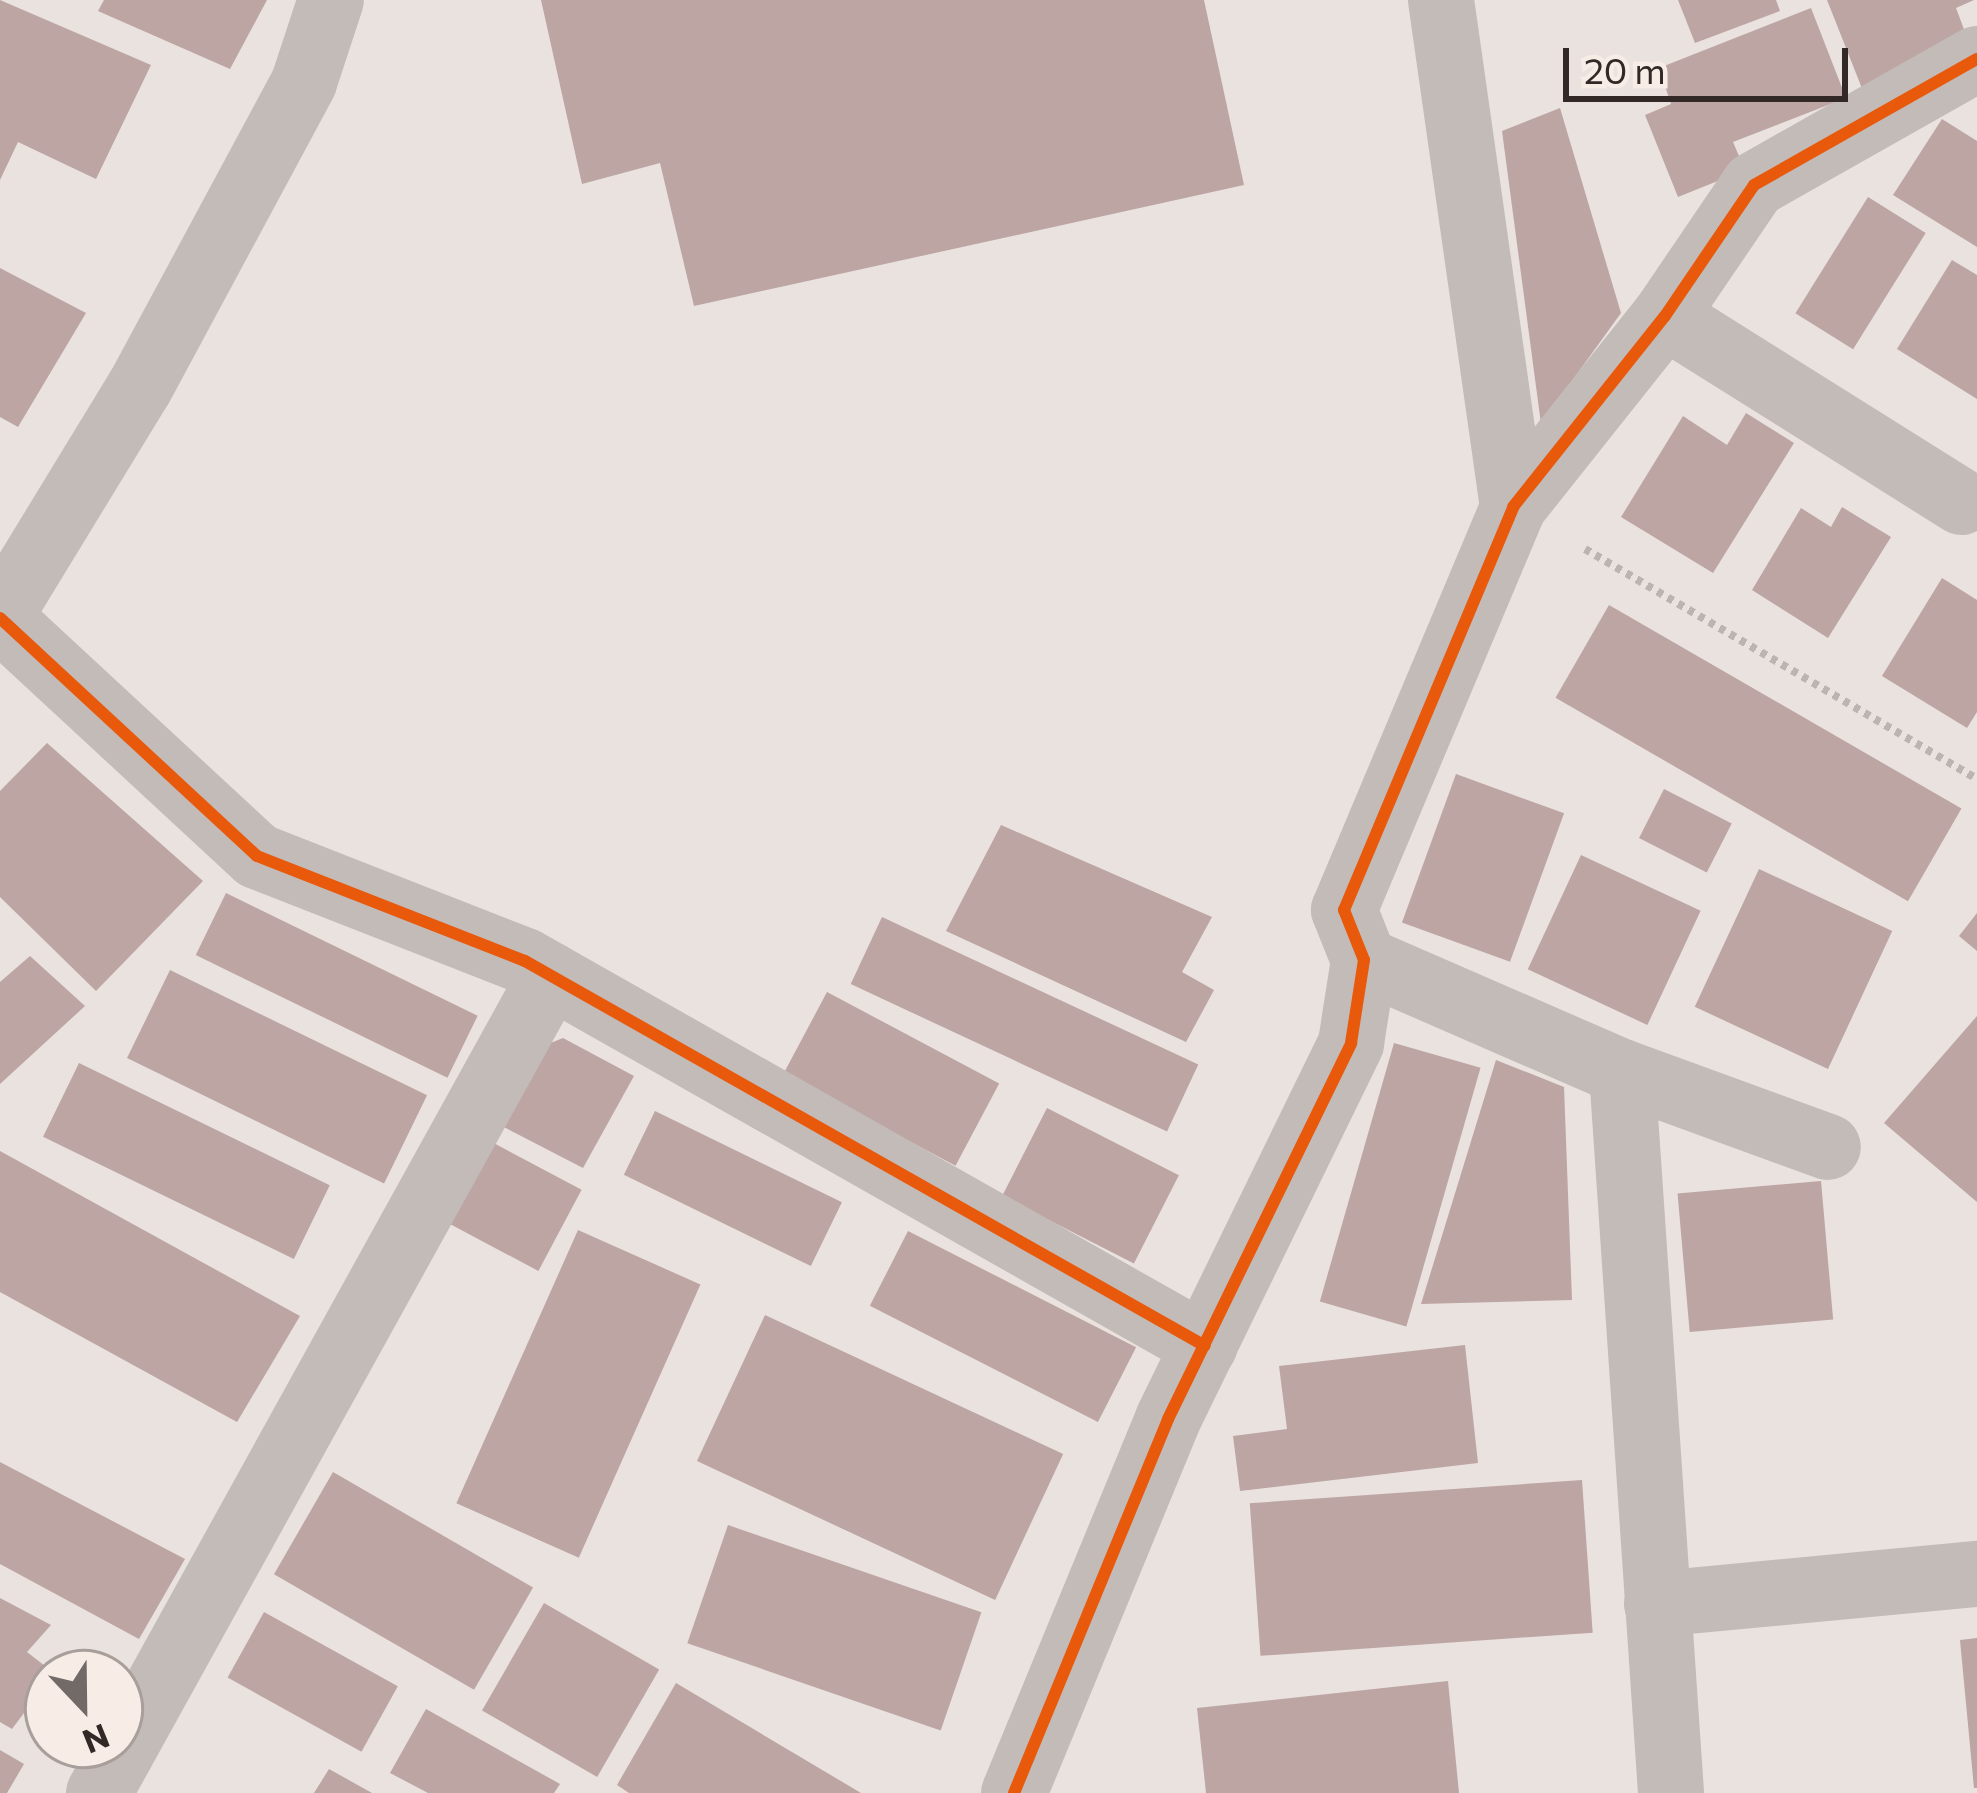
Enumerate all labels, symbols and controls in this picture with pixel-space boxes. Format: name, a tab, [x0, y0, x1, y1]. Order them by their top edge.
scale bar	[1569, 24, 1854, 98]
text: 20 m	[1584, 47, 1666, 91]
north arrow	[24, 1649, 144, 1769]
text: N	[77, 1716, 116, 1764]

